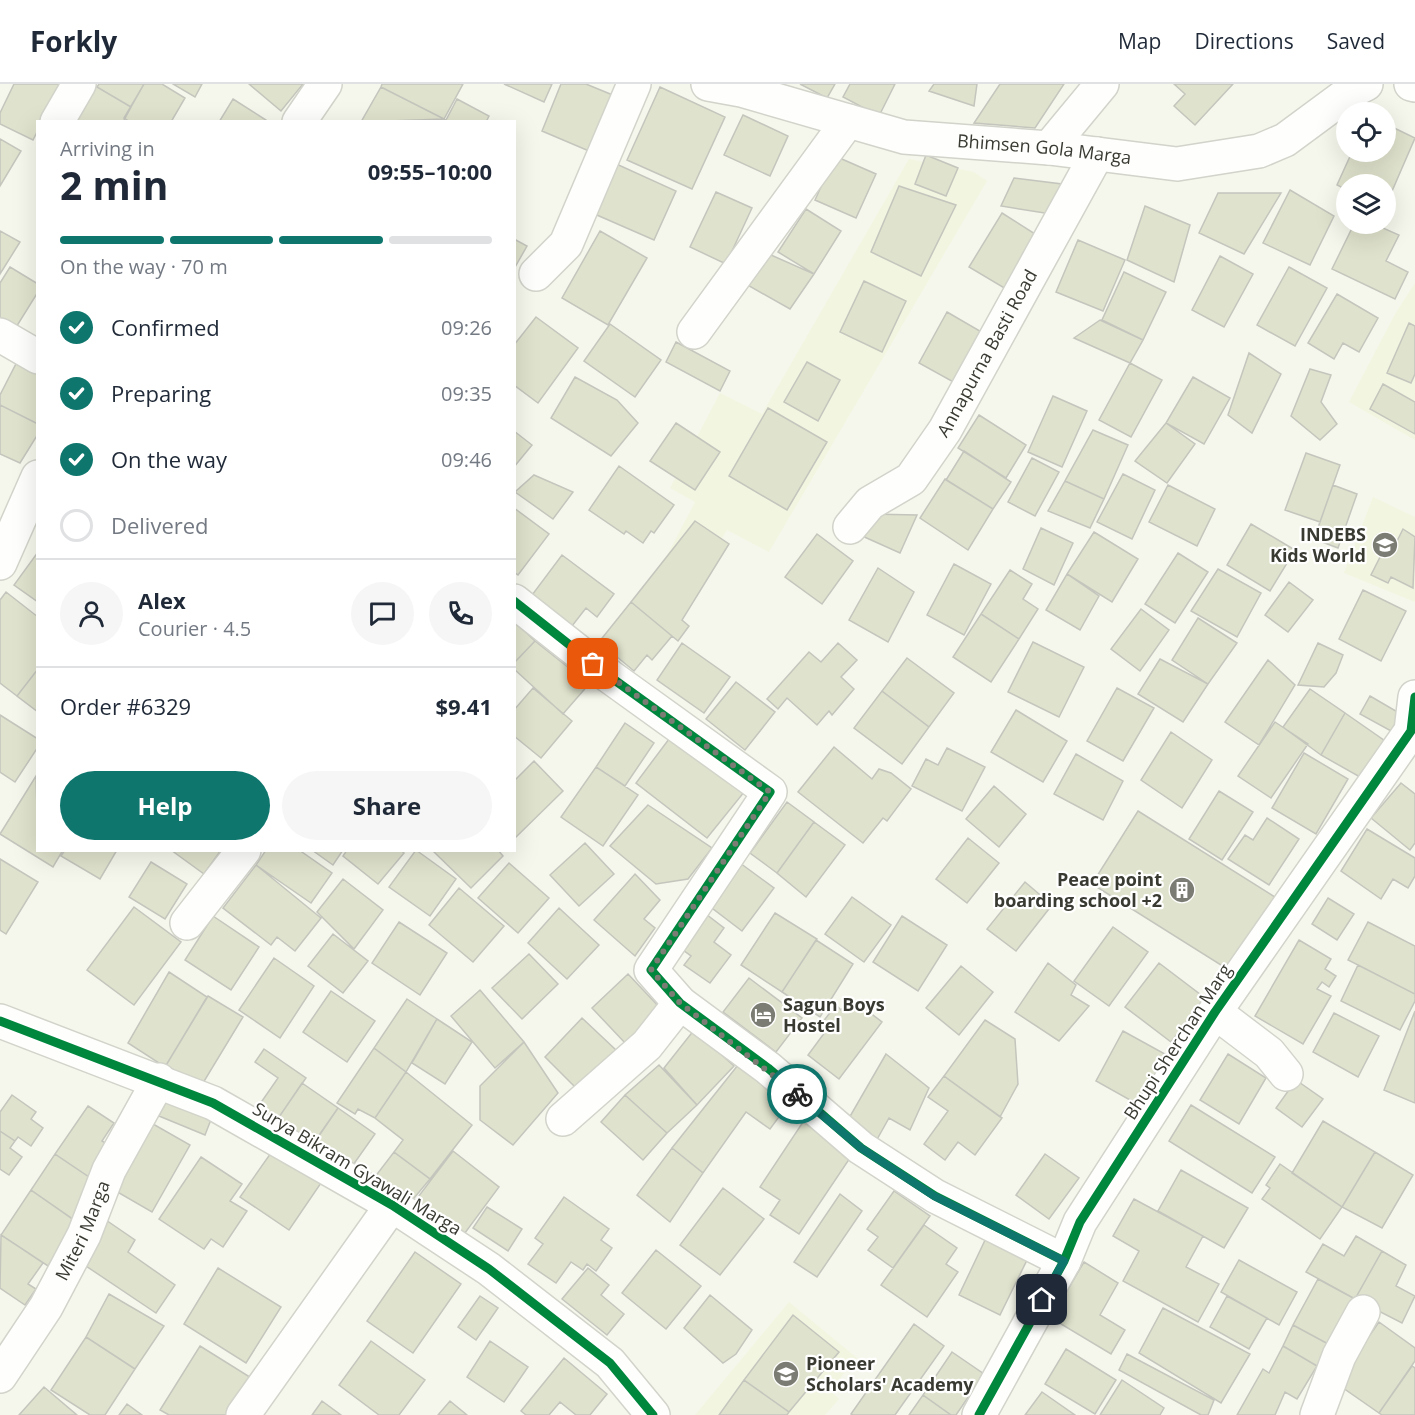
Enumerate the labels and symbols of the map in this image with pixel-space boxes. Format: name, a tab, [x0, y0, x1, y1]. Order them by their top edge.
street label: Bhimsen Gola Marga	[956, 128, 1133, 169]
street label: Annapurna Basti Road	[931, 265, 1042, 441]
place label: INDEBS Kids World	[1270, 522, 1366, 567]
school or university icon: INDEBS Kids World	[1370, 530, 1400, 560]
pin	[567, 638, 618, 689]
place label: Peace point boarding school +2	[994, 867, 1162, 912]
building icon: Peace point boarding school +2	[1167, 875, 1197, 905]
street label: Bhupi Sherchan Marg	[1118, 959, 1237, 1124]
place label: Sagun Boys Hostel	[783, 992, 885, 1037]
hotel icon: Sagun Boys Hostel	[748, 1000, 778, 1030]
courier	[767, 1064, 827, 1124]
street label: Surya Bikram Gyawali Marga	[249, 1096, 466, 1240]
street label: Miteri Marga	[49, 1177, 115, 1284]
pin	[1016, 1274, 1067, 1325]
place label: Pioneer Scholars' Academy	[806, 1351, 974, 1396]
school or university icon: Pioneer Scholars' Academy	[771, 1359, 801, 1389]

